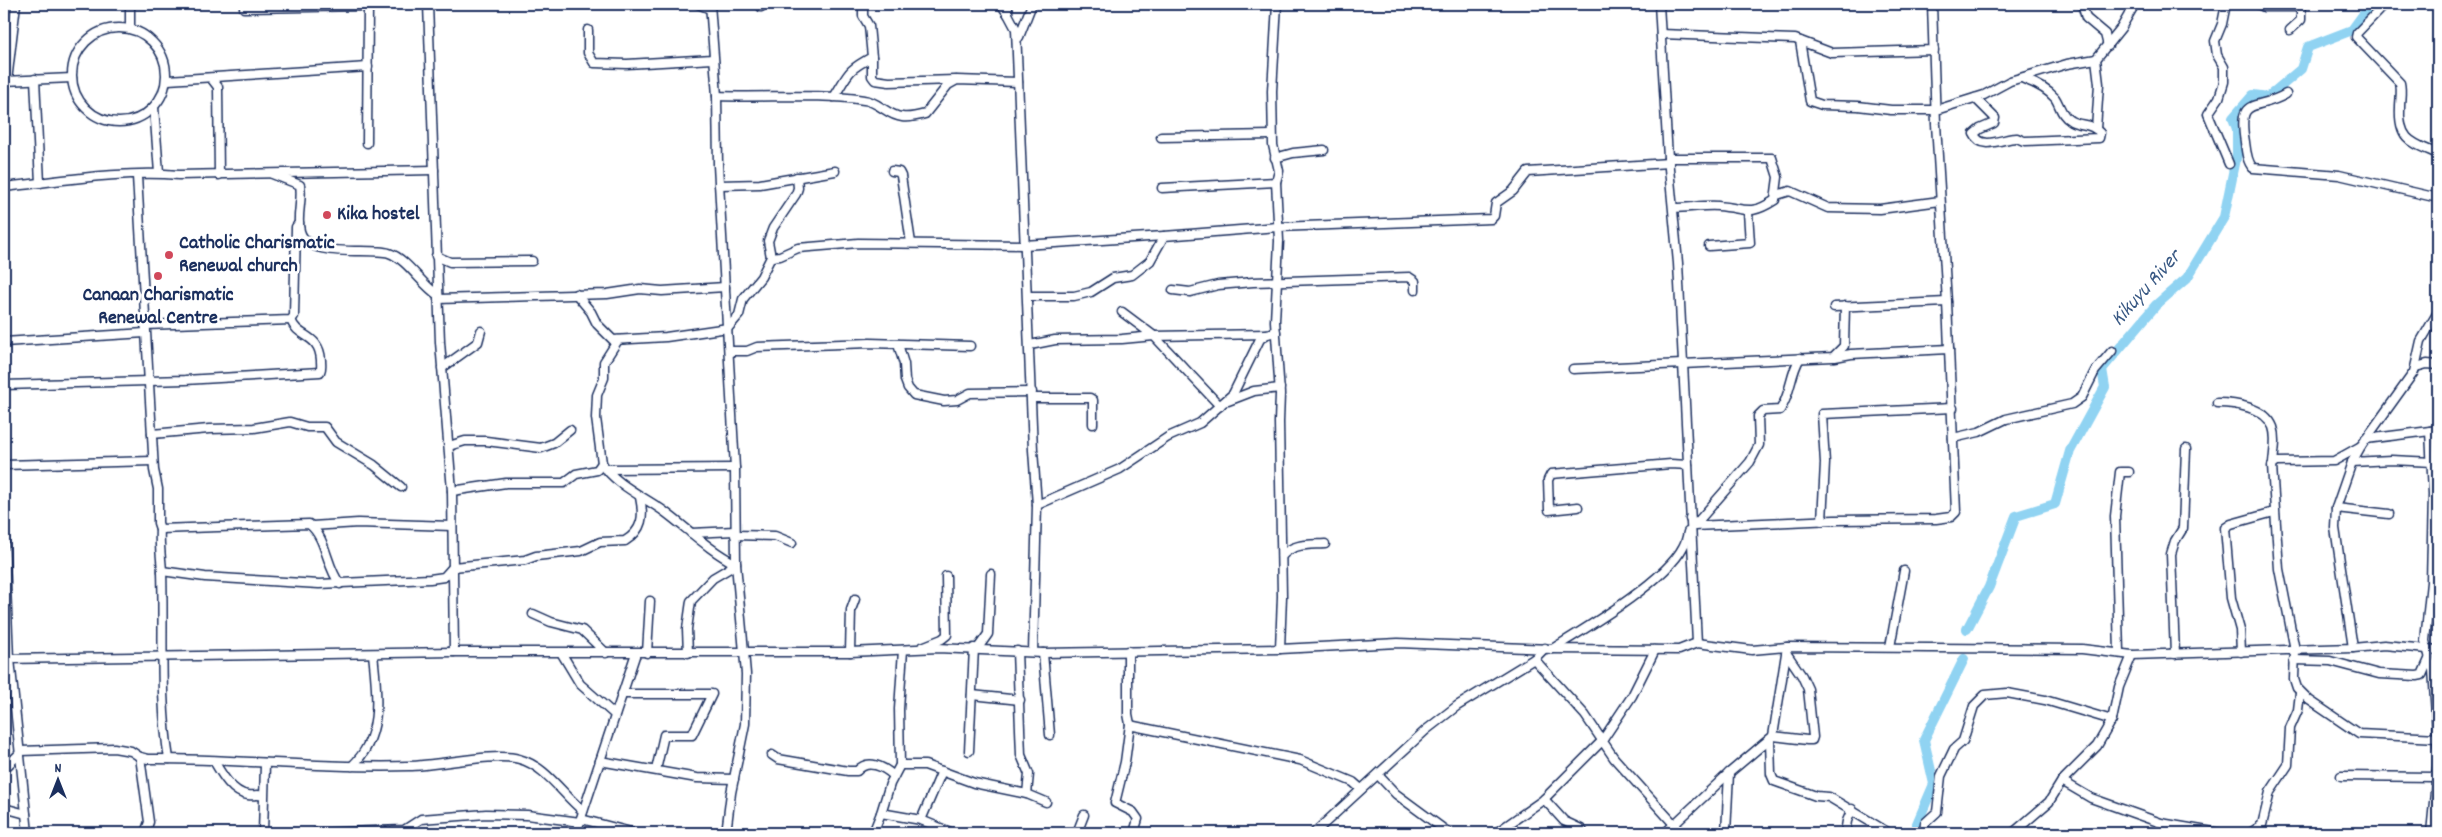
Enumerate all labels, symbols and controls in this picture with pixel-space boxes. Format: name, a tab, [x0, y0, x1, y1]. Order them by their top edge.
place label: Kika hostel	[337, 201, 420, 229]
marker: Kika hostel	[321, 209, 333, 221]
place label: Catholic Charismatic Renewal church	[179, 230, 335, 281]
water label: Kikuyu River	[2105, 243, 2191, 334]
marker: Catholic Charismatic Renewal church	[163, 249, 175, 261]
marker: Canaan Charismatic Renewal Centre	[152, 270, 164, 282]
place label: Canaan Charismatic Renewal Centre	[82, 282, 234, 333]
north arrow	[32, 754, 82, 804]
text: N	[55, 759, 62, 779]

